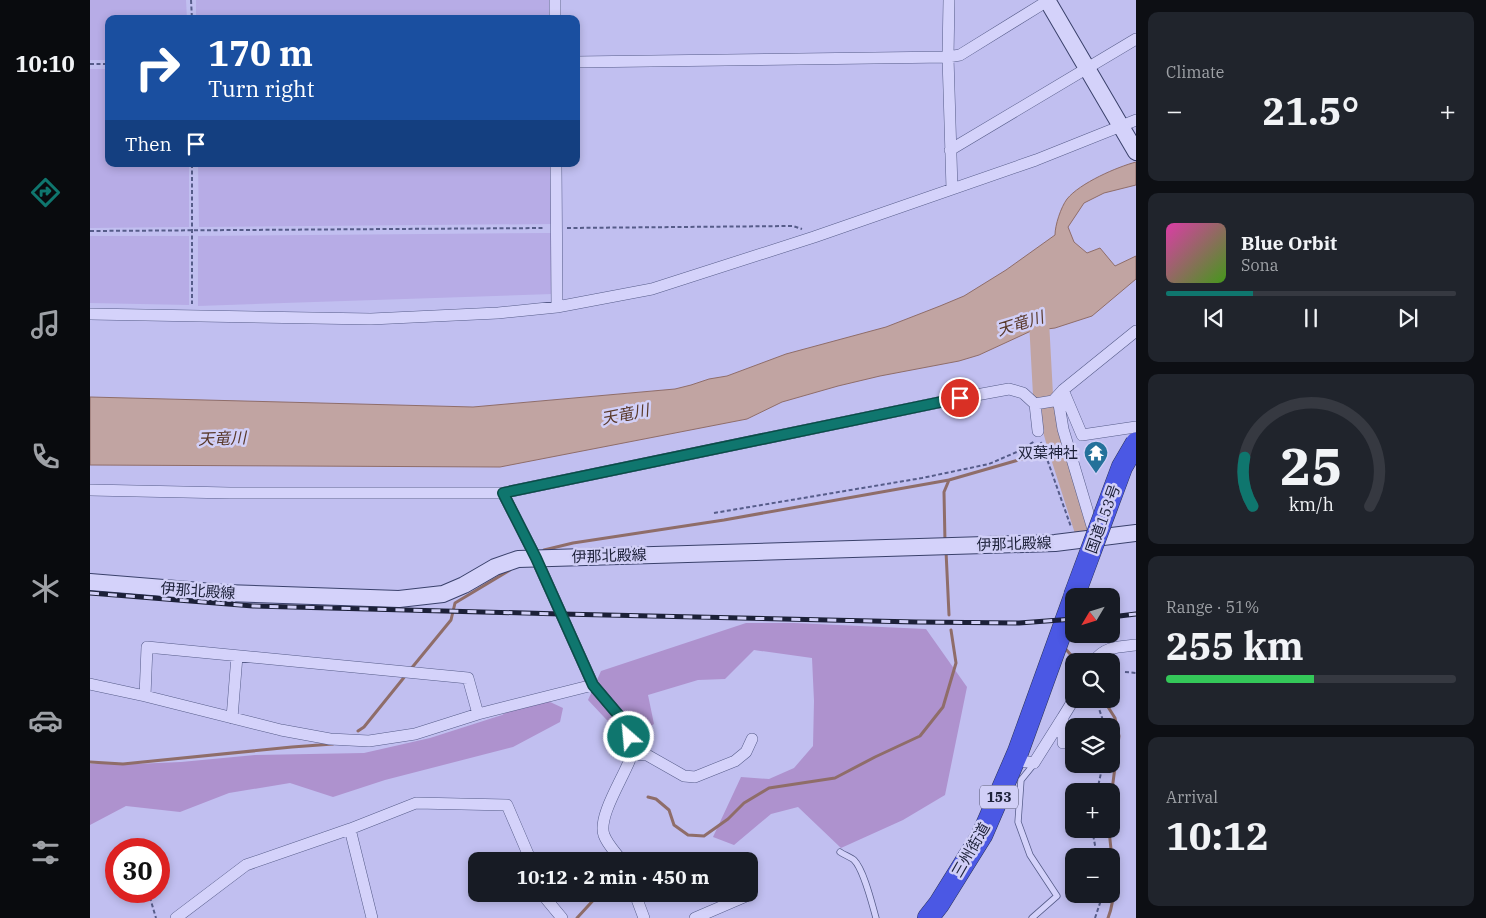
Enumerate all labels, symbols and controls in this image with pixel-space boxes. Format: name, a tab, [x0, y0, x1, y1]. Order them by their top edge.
text: 170 m	[208, 30, 313, 76]
icon: right	[125, 35, 190, 100]
text: 10:10	[15, 49, 75, 78]
text: Climate	[1166, 62, 1224, 82]
text: Turn right	[208, 74, 315, 103]
text: 21.5°	[1263, 86, 1359, 135]
text: −	[1166, 92, 1183, 129]
text: +	[1439, 92, 1456, 129]
icon: arrive	[182, 130, 210, 158]
text: Then	[125, 132, 172, 156]
icon: directions	[28, 175, 63, 210]
text: Blue Orbit	[1241, 231, 1337, 255]
text: Sona	[1241, 255, 1278, 275]
icon: previous	[1200, 304, 1228, 332]
icon: pause	[1297, 304, 1325, 332]
icon: next	[1394, 304, 1422, 332]
water label: 天竜川	[994, 306, 1048, 340]
icon: music	[28, 307, 63, 342]
pin	[939, 377, 981, 419]
icon: arrive	[946, 384, 974, 412]
water label: 天竜川	[600, 399, 652, 428]
water label: 天竜川	[198, 427, 248, 449]
text: 25	[1280, 432, 1342, 499]
icon: phone	[28, 439, 63, 474]
temple icon: 双葉神社	[1083, 440, 1109, 474]
place label: 双葉神社	[1018, 443, 1078, 462]
street label: 国道153号	[1081, 482, 1124, 556]
text: km/h	[1288, 493, 1334, 516]
street label: 伊那北殿線	[976, 533, 1052, 554]
street label: 伊那北殿線	[571, 545, 647, 566]
icon: climate	[28, 571, 63, 606]
street label: 伊那北殿線	[160, 578, 236, 603]
north arrow	[1065, 588, 1120, 642]
map controls	[1065, 588, 1120, 903]
text: Range · 51%	[1166, 597, 1259, 617]
text: 255 km	[1166, 621, 1304, 670]
button: search	[1065, 653, 1120, 708]
icon: car	[28, 703, 63, 738]
position arrow	[602, 710, 654, 762]
button: layers	[1065, 718, 1120, 773]
button: +	[1065, 783, 1120, 838]
road number: 153	[980, 786, 1018, 809]
text: Arrival	[1166, 787, 1218, 807]
text: 10:12	[1166, 811, 1269, 860]
street label: 三州街道	[947, 819, 994, 880]
icon: filters	[28, 835, 63, 870]
speed limit sign: 30	[105, 838, 170, 903]
button: −	[1065, 848, 1120, 903]
text: 10:12 · 2 min · 450 m	[517, 865, 709, 889]

